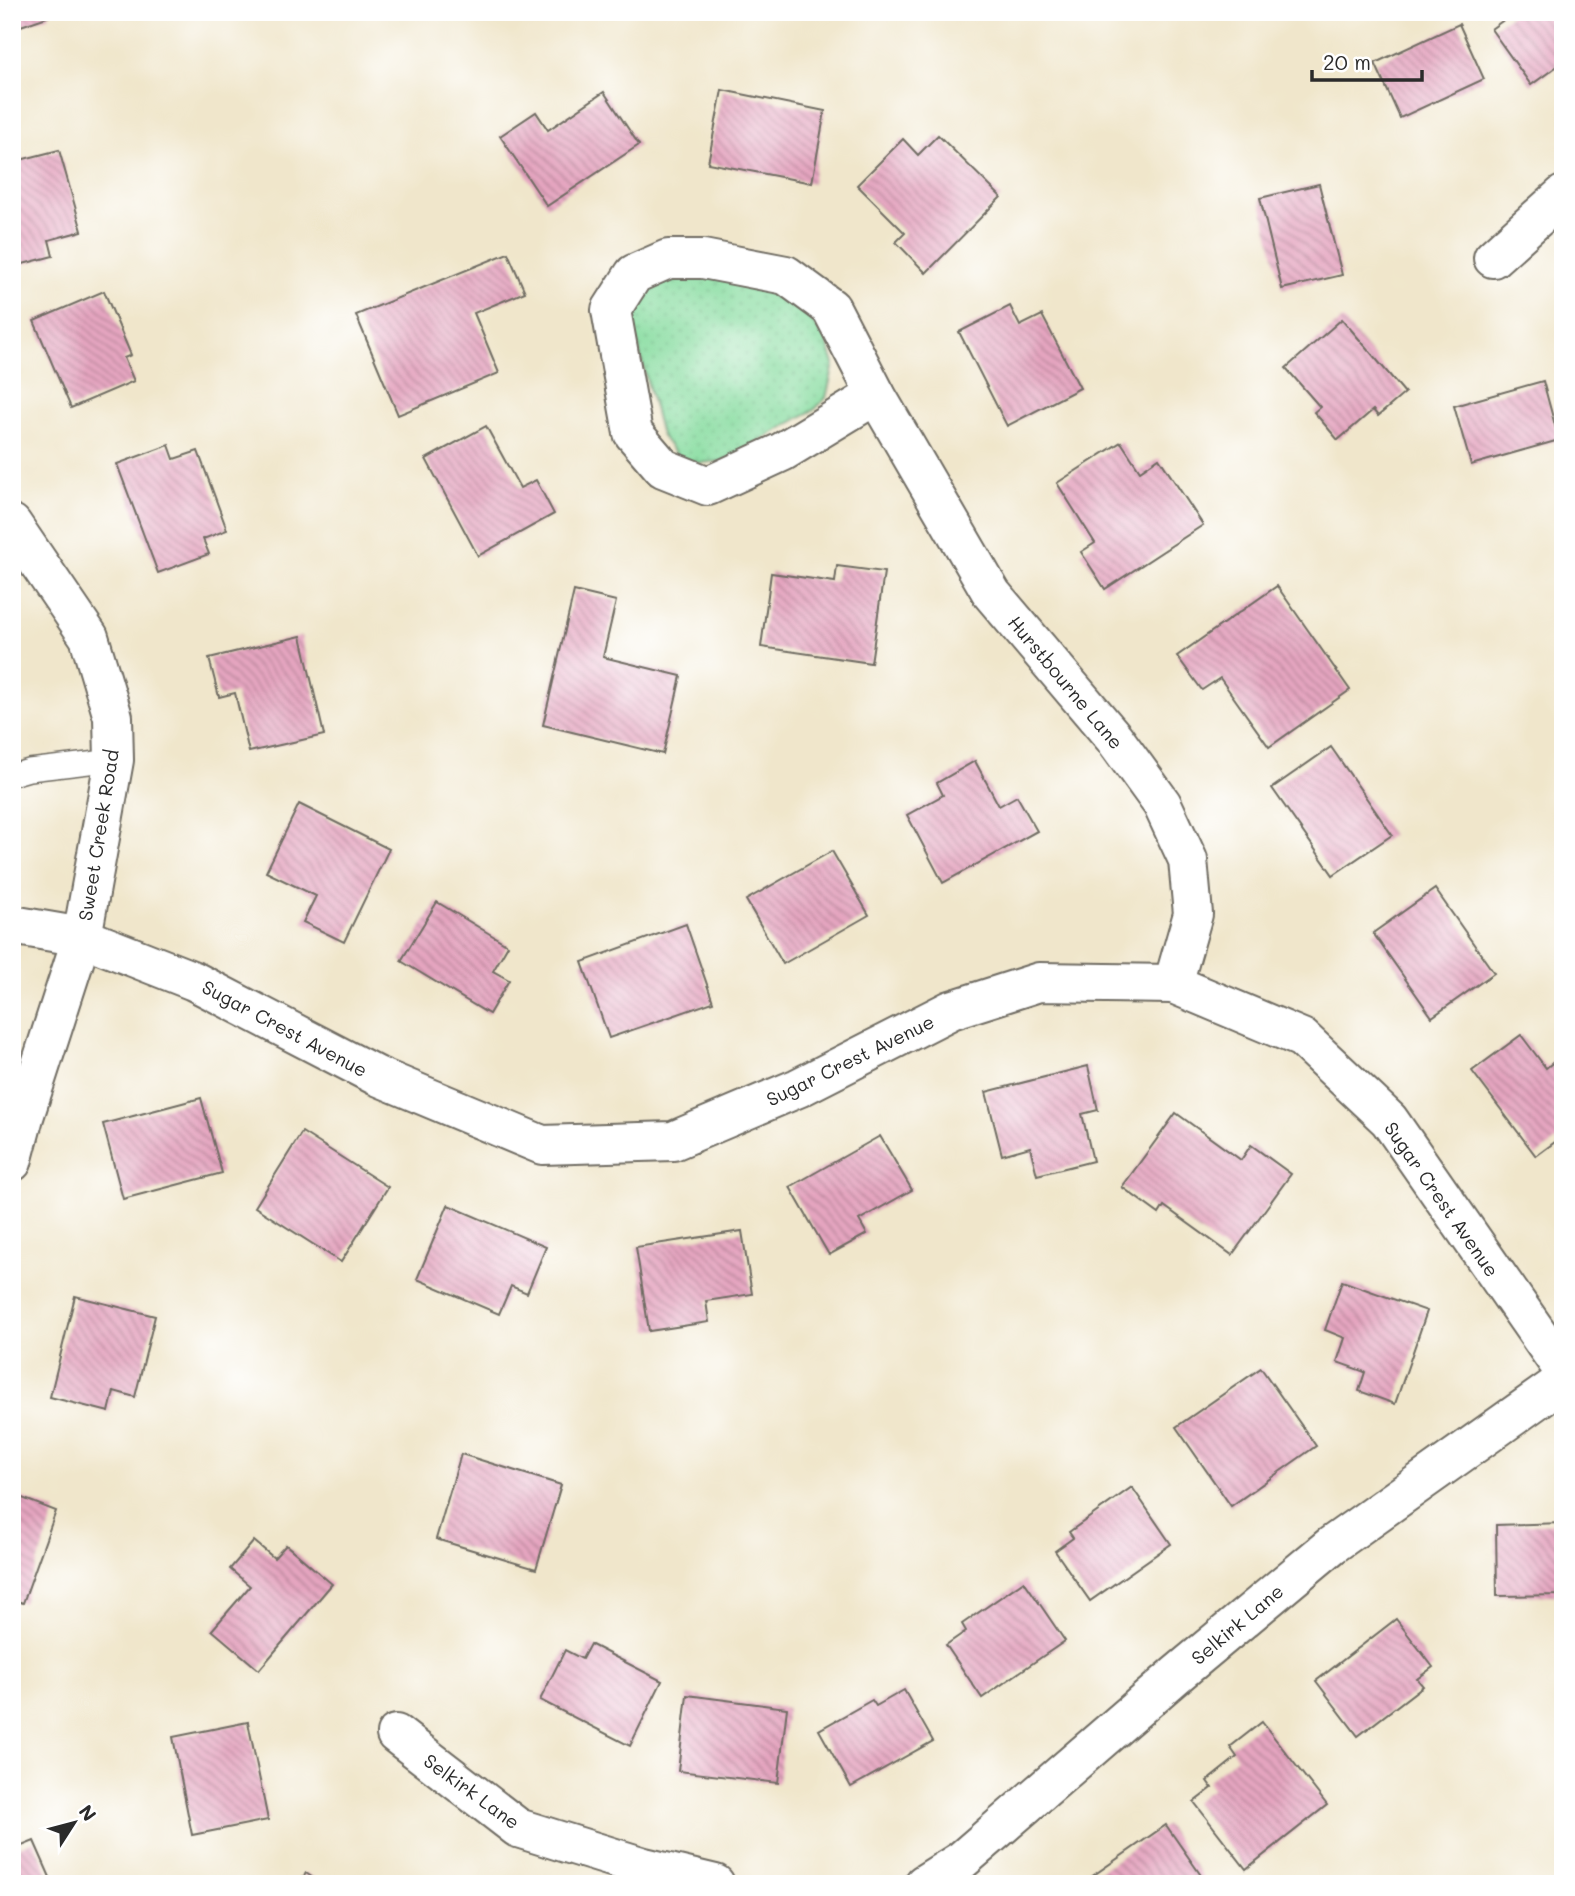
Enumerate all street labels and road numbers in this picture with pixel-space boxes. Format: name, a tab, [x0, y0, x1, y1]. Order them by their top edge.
street label: Hurstbourne Lane	[1003, 610, 1129, 754]
street label: Sweet Creek Road	[72, 747, 124, 923]
street label: Sugar Crest Avenue	[198, 974, 372, 1082]
street label: Sugar Crest Avenue	[762, 1008, 938, 1112]
street label: Sugar Crest Avenue	[1379, 1117, 1505, 1281]
street label: Selkirk Lane	[1186, 1578, 1288, 1670]
street label: Selkirk Lane	[419, 1748, 525, 1834]

